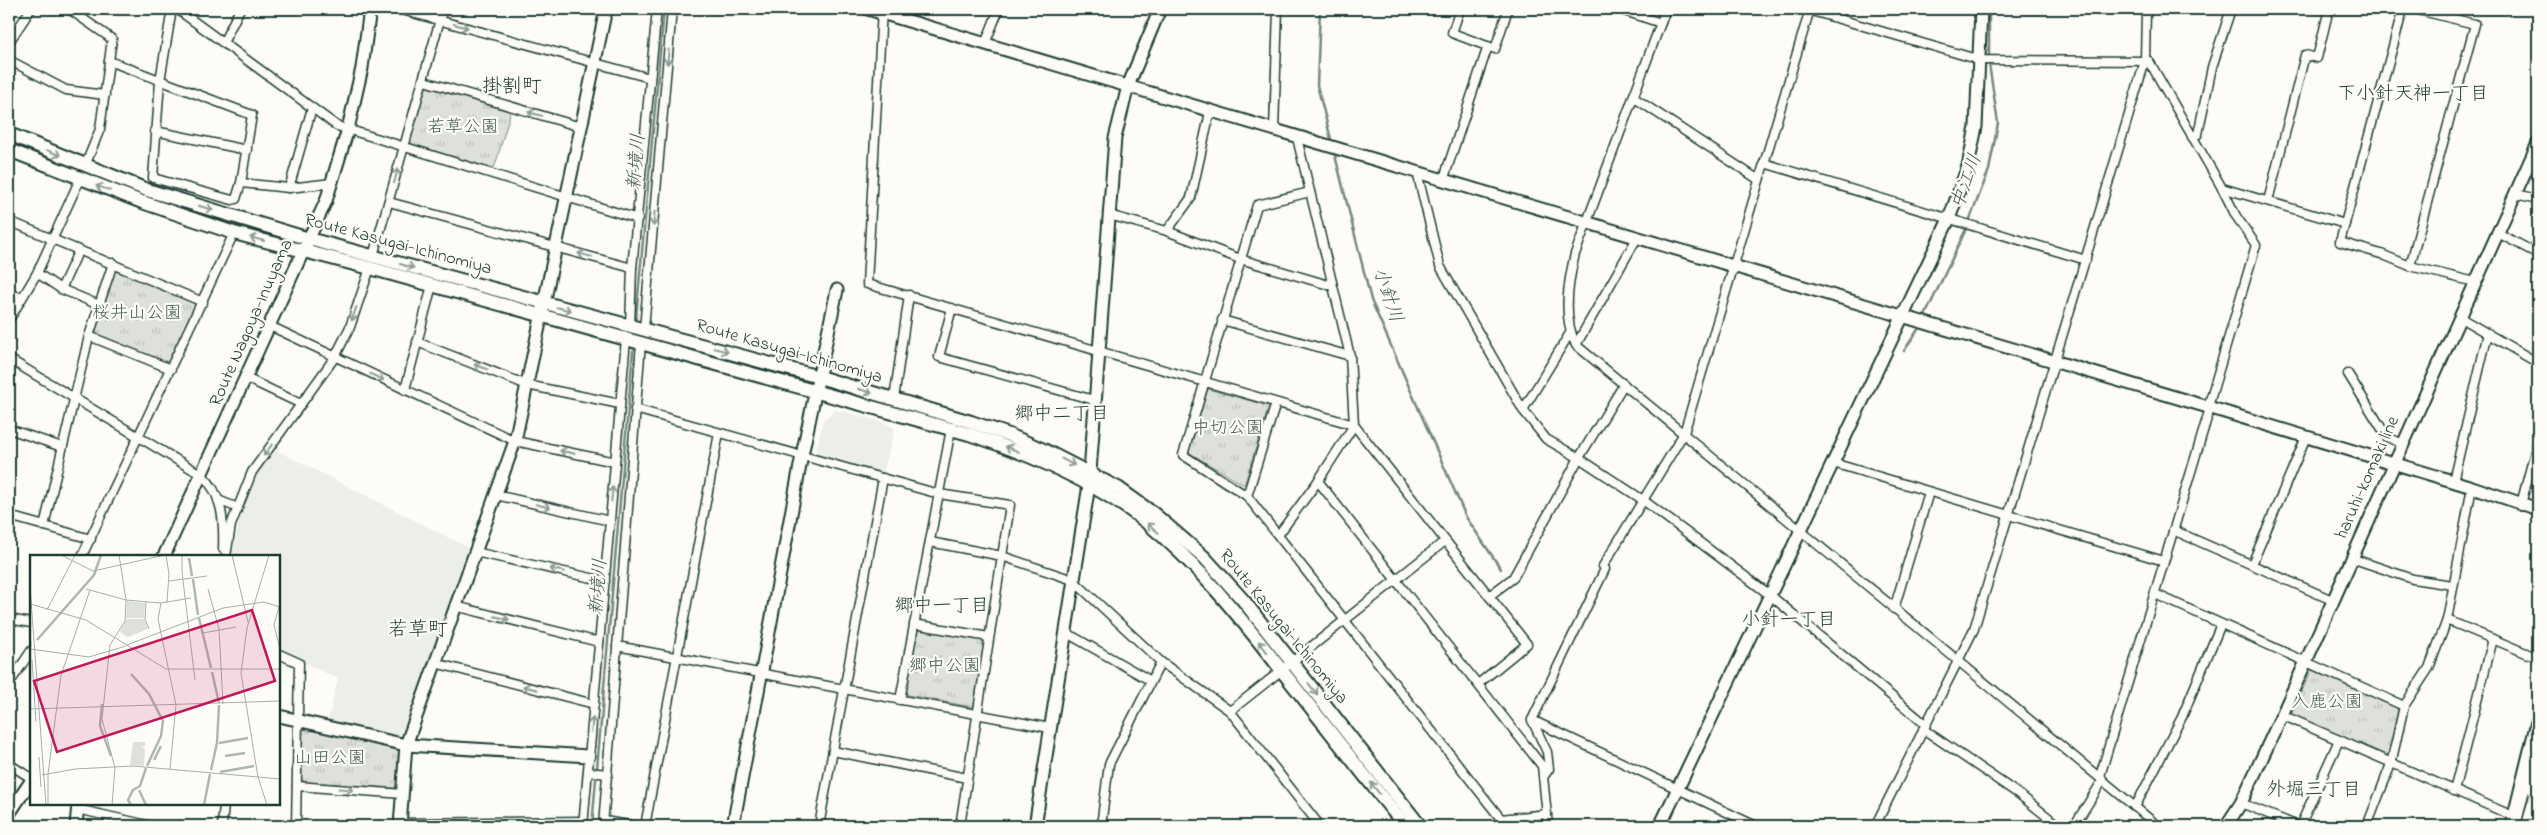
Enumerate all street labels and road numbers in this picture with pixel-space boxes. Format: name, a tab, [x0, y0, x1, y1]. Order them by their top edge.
street label: Route Kasugai-Ichinomiya	[301, 207, 495, 284]
street label: Route Nagoya-Inuyama	[203, 235, 302, 411]
street label: Route Kasugai-Ichinomiya	[692, 313, 885, 392]
street label: haruhi-komaki line	[2329, 411, 2407, 544]
street label: Route Kasugai-Ichinomiya	[1211, 544, 1354, 711]

